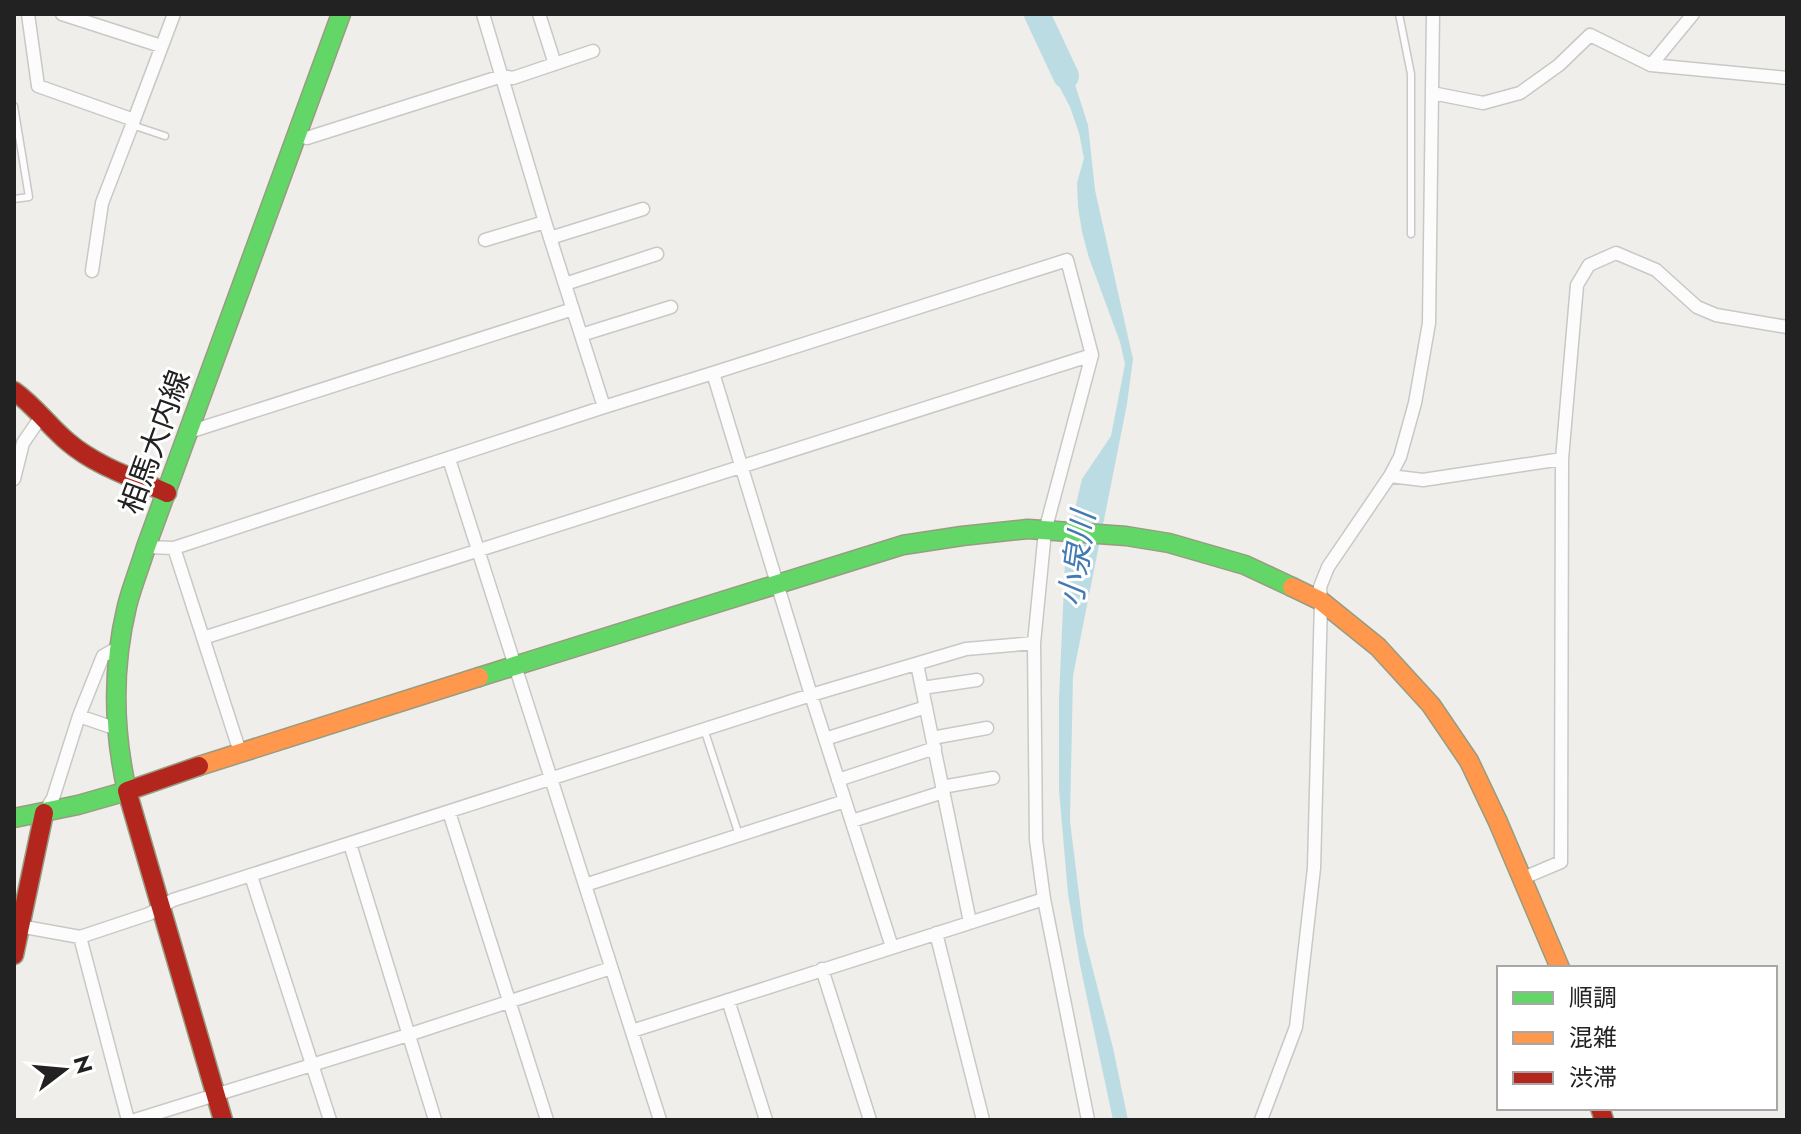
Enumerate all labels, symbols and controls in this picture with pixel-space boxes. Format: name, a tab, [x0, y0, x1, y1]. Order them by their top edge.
street label: 相馬大内線	[109, 364, 200, 520]
water label: 小泉川	[1048, 505, 1107, 610]
legend	[1497, 966, 1777, 1110]
text: 順調	[1569, 980, 1617, 1015]
text: 混雑	[1569, 1020, 1617, 1055]
north arrow	[24, 1030, 104, 1110]
text: N	[65, 1052, 101, 1077]
text: 渋滞	[1569, 1060, 1617, 1095]

